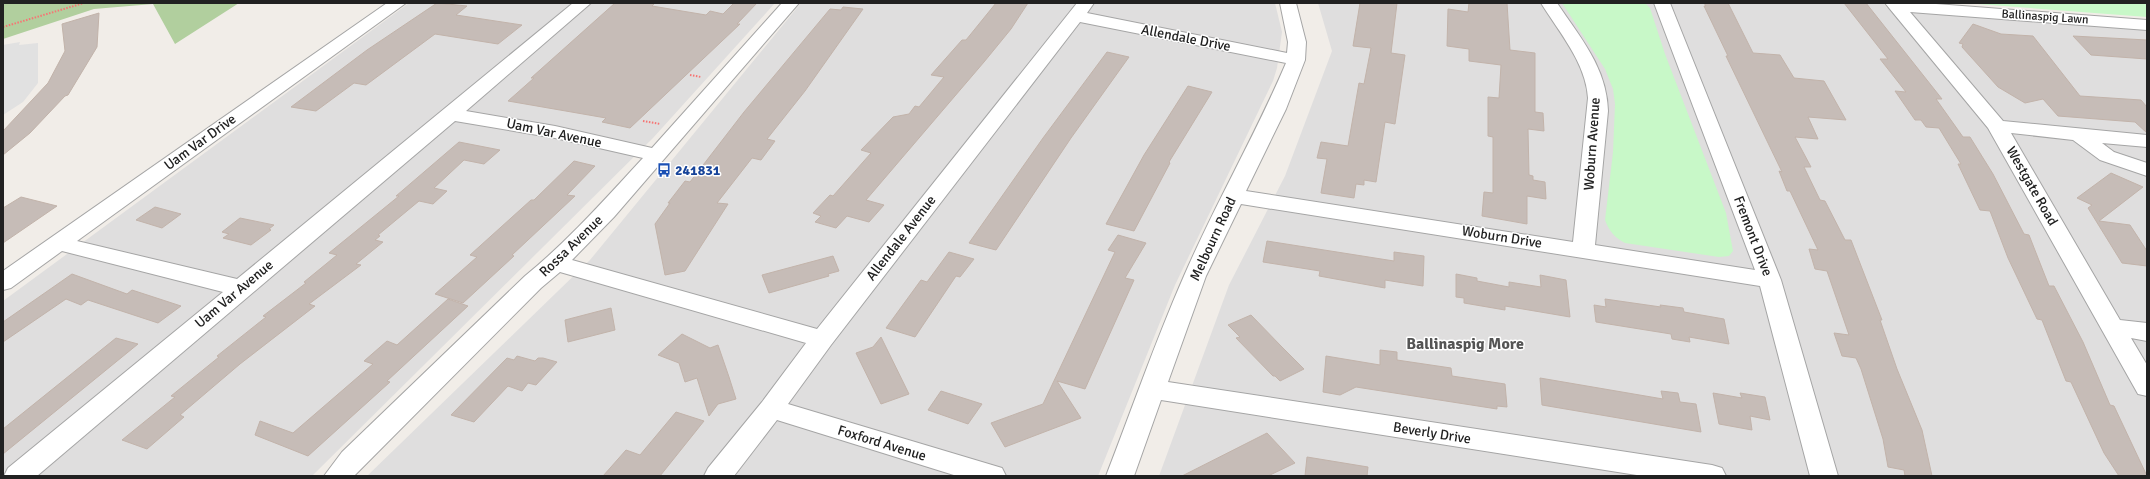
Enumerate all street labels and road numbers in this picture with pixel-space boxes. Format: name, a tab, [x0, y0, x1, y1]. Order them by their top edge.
street label: Ballinaspig Lawn	[2001, 6, 2089, 28]
street label: Allendale Drive	[1140, 21, 1232, 55]
street label: Woburn Avenue	[1580, 97, 1604, 191]
street label: Uam Var Drive	[161, 110, 239, 174]
street label: Uam Var Avenue	[505, 115, 603, 151]
street label: Westgate Road	[2003, 143, 2061, 229]
street label: Allendale Avenue	[862, 192, 940, 284]
street label: Melbourn Road	[1186, 194, 1240, 284]
street label: Fremont Drive	[1730, 194, 1776, 278]
street label: Rossa Avenue	[536, 211, 606, 281]
street label: Woburn Drive	[1461, 222, 1543, 252]
street label: Uam Var Avenue	[191, 256, 277, 332]
street label: Beverly Drive	[1392, 418, 1472, 448]
street label: Foxford Avenue	[836, 421, 928, 465]

